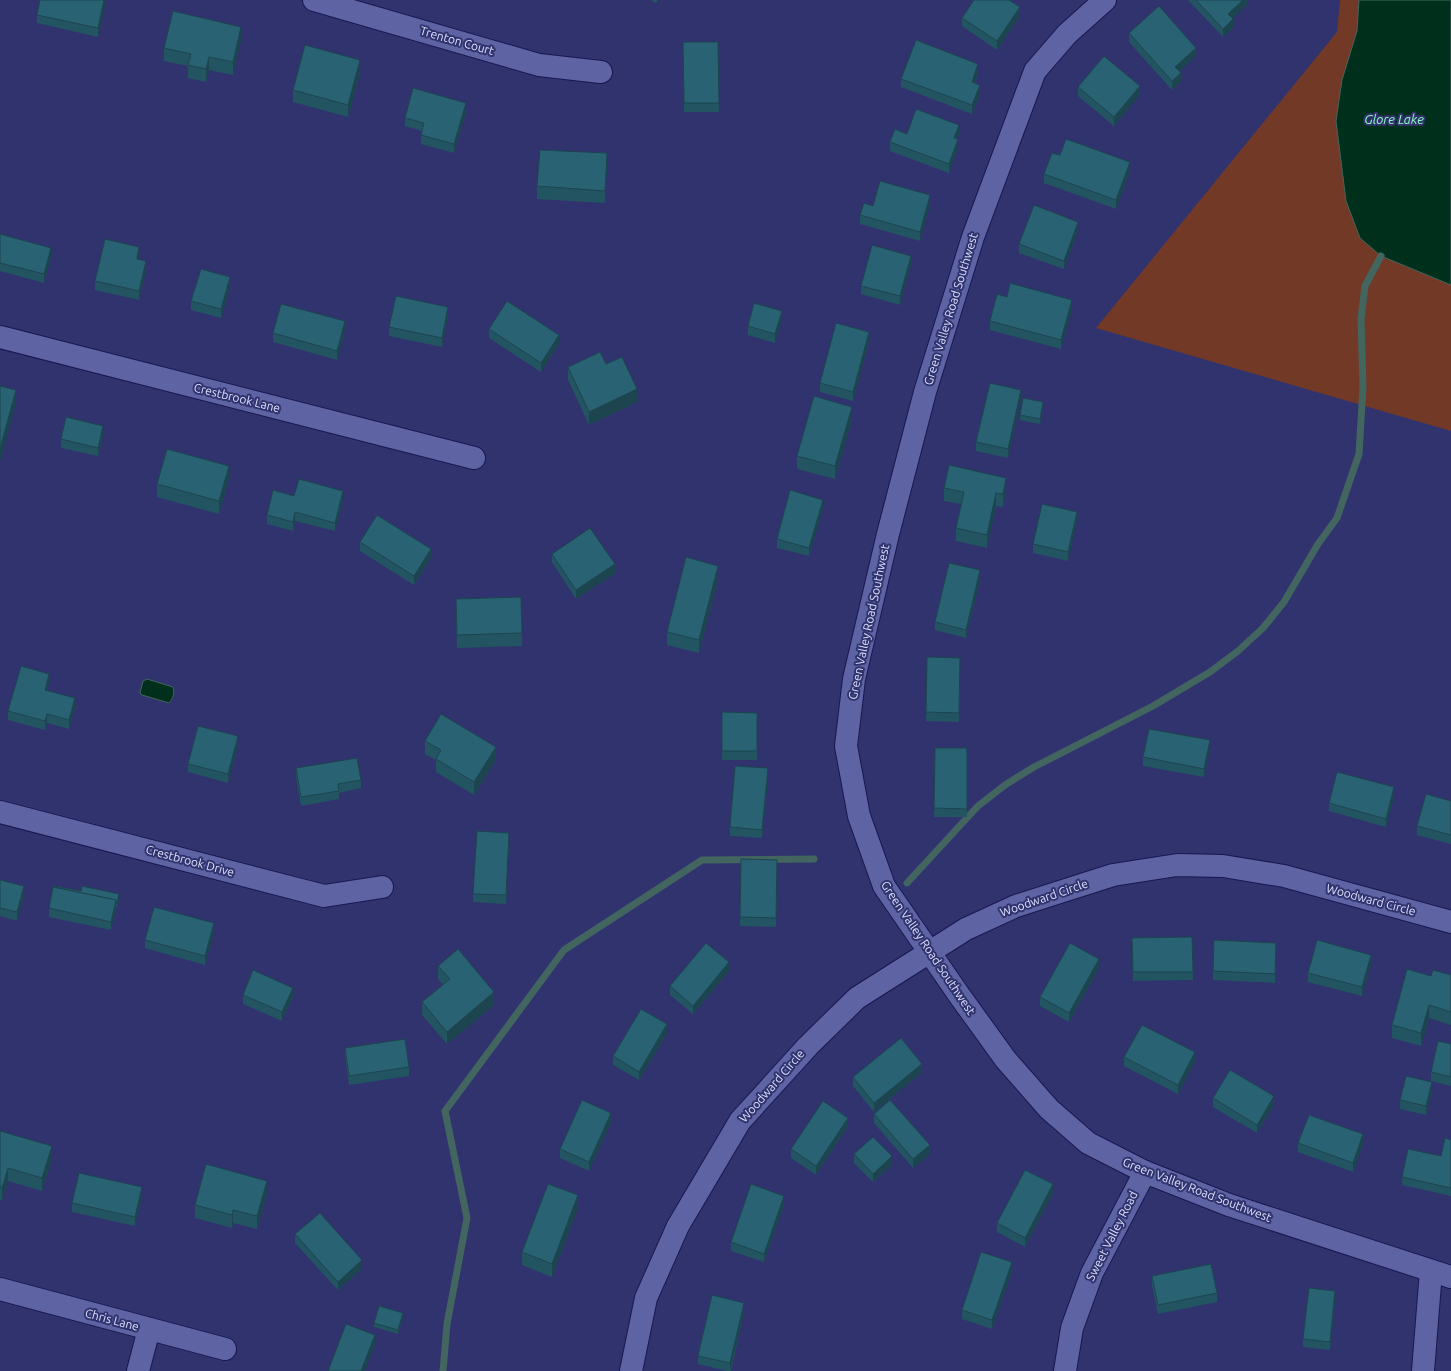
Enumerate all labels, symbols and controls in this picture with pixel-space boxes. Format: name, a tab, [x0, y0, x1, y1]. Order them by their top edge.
street label: Trenton Court	[419, 24, 496, 57]
water label: Glore Lake	[1364, 112, 1424, 126]
street label: Green Valley Road Southwest	[921, 231, 980, 386]
street label: Crestbrook Lane	[193, 380, 282, 415]
street label: Green Valley Road Southwest	[846, 543, 891, 701]
street label: Crestbrook Drive	[144, 842, 236, 879]
street label: Woodward Circle	[998, 876, 1089, 919]
street label: Green Valley Road Southwest	[879, 878, 978, 1017]
street label: Woodward Circle	[1325, 881, 1417, 918]
street label: Woodward Circle	[737, 1047, 807, 1125]
street label: Green Valley Road Southwest	[1121, 1155, 1274, 1224]
street label: Sweet Valley Road	[1083, 1189, 1140, 1283]
street label: Chris Lane	[84, 1306, 141, 1333]

